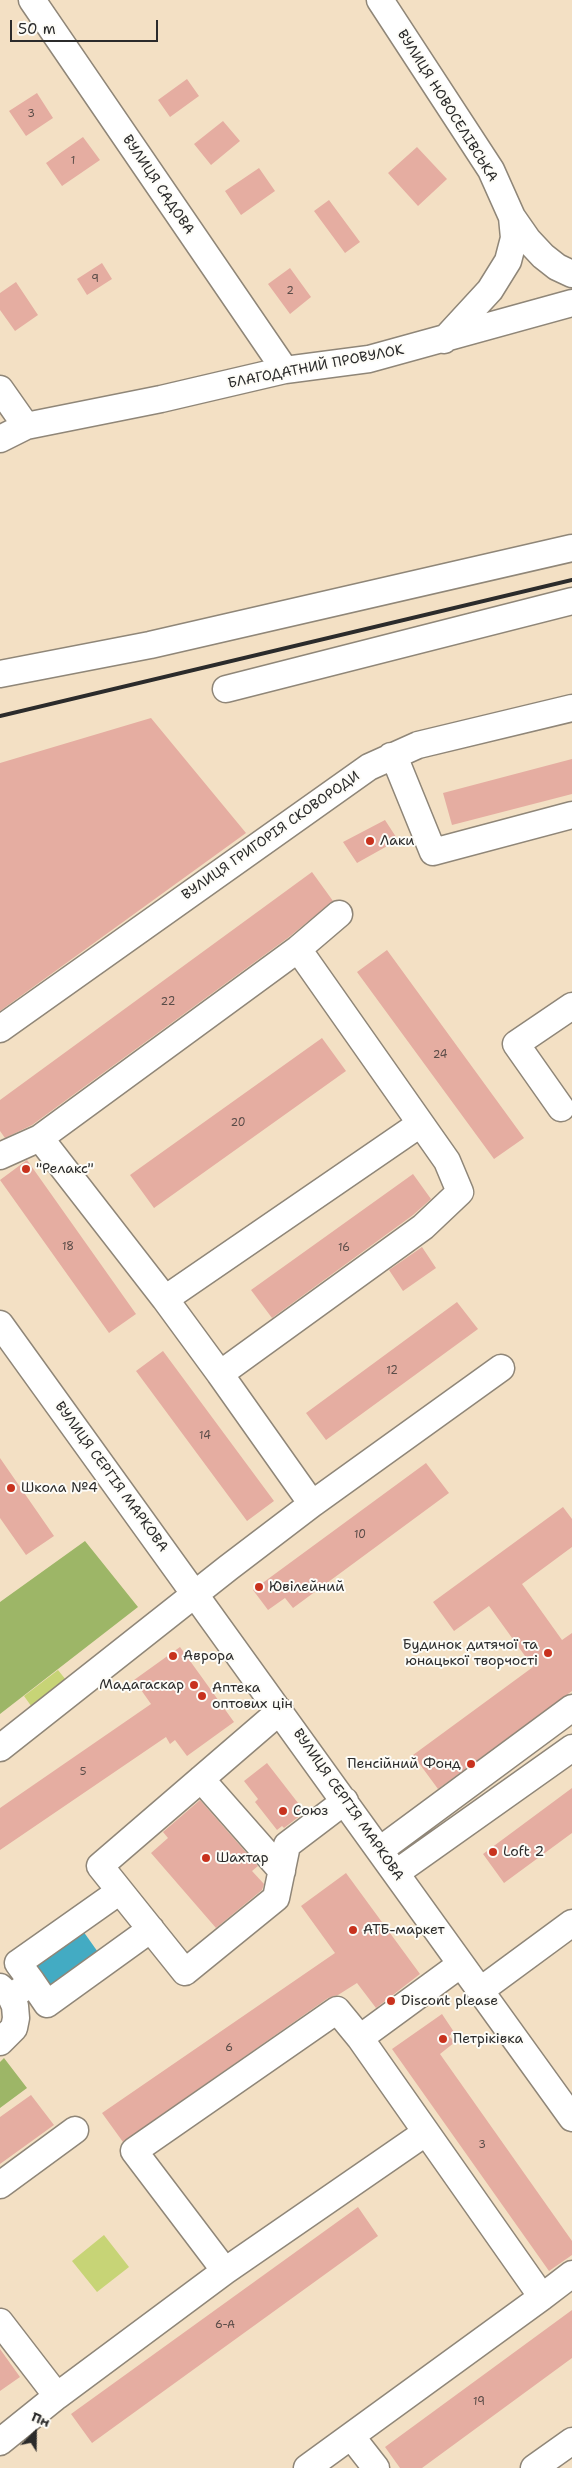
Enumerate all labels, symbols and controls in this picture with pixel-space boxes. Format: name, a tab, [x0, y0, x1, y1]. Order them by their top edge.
scale bar	[12, 10, 160, 42]
text: 50 m	[18, 19, 56, 39]
street label: ВУЛИЦЯ НОВОСЕЛІВСЬКА	[393, 27, 501, 185]
house number: 3	[27, 107, 35, 121]
street label: ВУЛИЦЯ САДОВА	[119, 132, 197, 238]
house number: 1	[71, 154, 75, 168]
house number: 9	[91, 272, 99, 286]
house number: 2	[286, 284, 294, 298]
street label: БЛАГОДАТНИЙ ПРОВУЛОК	[227, 342, 405, 392]
street label: ВУЛИЦЯ ГРИГОРІЯ СКОВОРОДИ	[179, 768, 363, 904]
place label: Лаки	[380, 833, 414, 849]
marker: Лаки	[364, 835, 376, 847]
house number: 22	[161, 995, 175, 1009]
house number: 24	[433, 1048, 447, 1062]
house number: 20	[230, 1116, 246, 1130]
place label: "Релакс"	[36, 1161, 94, 1177]
marker: "Релакс"	[20, 1163, 32, 1175]
house number: 18	[62, 1240, 74, 1254]
house number: 16	[338, 1241, 350, 1255]
house number: 12	[386, 1364, 398, 1378]
street label: ВУЛИЦЯ СЕРГІЯ МАРКОВА	[51, 1399, 171, 1555]
house number: 14	[199, 1429, 211, 1443]
place label: Школа №4	[21, 1480, 98, 1496]
marker: Школа №4	[5, 1482, 17, 1494]
house number: 10	[354, 1528, 366, 1542]
place label: Ювілейний	[269, 1579, 344, 1595]
marker: Ювілейний	[253, 1581, 265, 1593]
place label: Будинок дитячої та юнацької творчості	[403, 1637, 538, 1670]
marker: Будинок дитячої та юнацької творчості	[542, 1647, 554, 1659]
place label: Аврора	[183, 1648, 234, 1664]
marker: Аврора	[167, 1650, 179, 1662]
place label: Мадагаскар	[99, 1677, 184, 1693]
marker: Мадагаскар	[188, 1679, 200, 1691]
place label: Аптека оптових цін	[212, 1680, 293, 1712]
marker: Аптека оптових цін	[196, 1690, 208, 1702]
street label: ВУЛИЦЯ СЕРГІЯ МАРКОВА	[289, 1726, 407, 1884]
place label: Пенсійний Фонд	[347, 1756, 461, 1772]
marker: Пенсійний Фонд	[465, 1758, 477, 1770]
house number: 5	[80, 1765, 86, 1779]
place label: Союз	[293, 1803, 328, 1819]
marker: Союз	[277, 1805, 289, 1817]
place label: Loft 2	[503, 1844, 544, 1860]
marker: Loft 2	[487, 1846, 499, 1858]
place label: Шахтар	[216, 1850, 269, 1866]
marker: Шахтар	[200, 1852, 212, 1864]
place label: АТБ-маркет	[363, 1922, 445, 1938]
marker: АТБ-маркет	[347, 1924, 359, 1936]
place label: Discont please	[401, 1993, 498, 2009]
marker: Discont please	[385, 1995, 397, 2007]
place label: Петріківка	[453, 2031, 523, 2047]
marker: Петріківка	[437, 2033, 449, 2045]
house number: 6	[225, 2041, 233, 2055]
house number: 3	[478, 2138, 486, 2152]
house number: 6-А	[215, 2318, 235, 2332]
house number: 19	[473, 2395, 485, 2409]
text: Пн	[29, 2407, 53, 2431]
north arrow	[10, 2408, 60, 2458]

